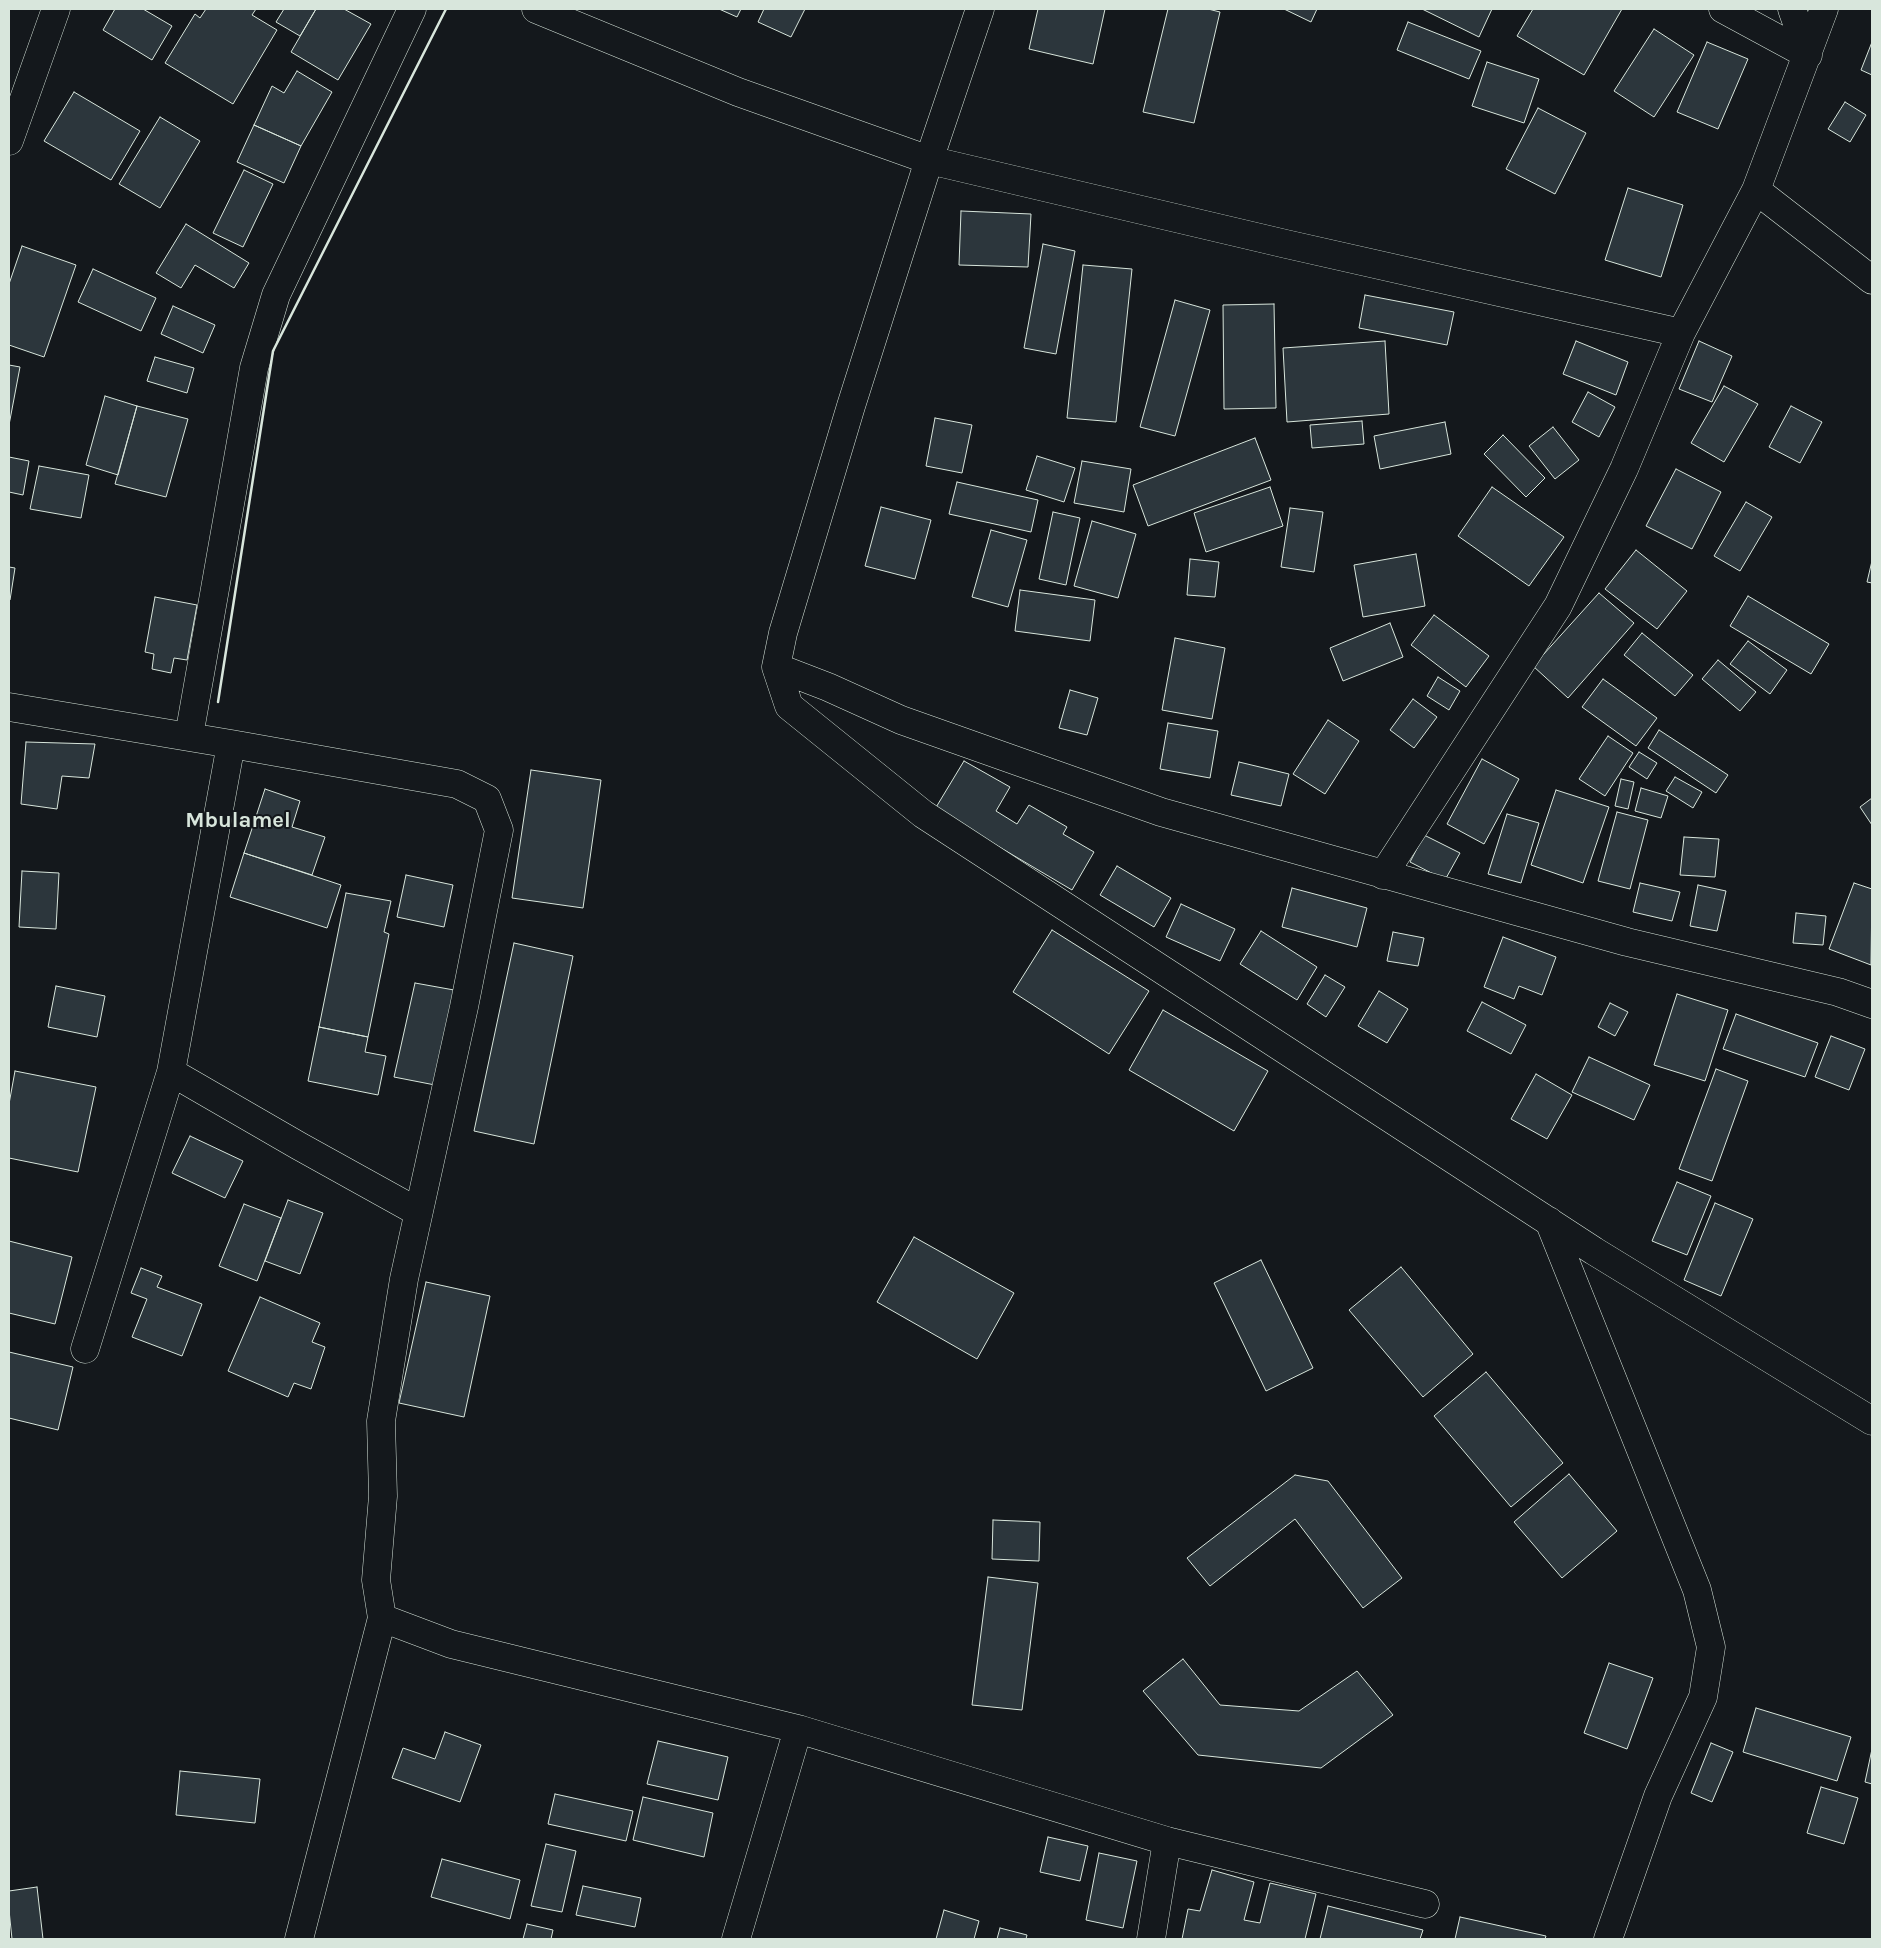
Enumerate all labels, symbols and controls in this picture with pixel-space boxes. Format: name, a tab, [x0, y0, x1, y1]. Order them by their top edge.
district label: Mbulamel	[185, 808, 291, 834]

